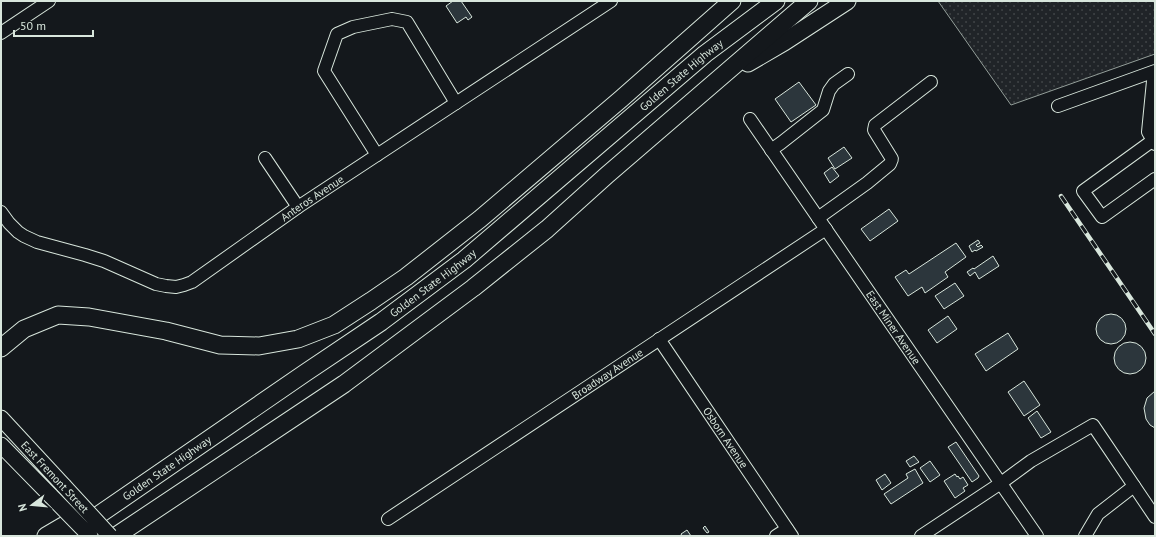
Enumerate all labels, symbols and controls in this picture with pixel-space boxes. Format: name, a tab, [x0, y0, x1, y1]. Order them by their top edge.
scale bar	[14, 12, 93, 38]
text: 50 m	[20, 18, 46, 33]
street label: Golden State Highway	[637, 36, 726, 114]
street label: Anteros Avenue	[278, 172, 347, 224]
street label: Golden State Highway	[387, 245, 479, 320]
street label: East Miner Avenue	[863, 288, 924, 367]
street label: Broadway Avenue	[569, 345, 646, 402]
street label: Osborn Avenue	[700, 404, 751, 471]
street label: Golden State Highway	[120, 432, 215, 503]
street label: East Fremont Street	[18, 438, 92, 516]
north arrow	[12, 485, 52, 525]
text: N	[15, 502, 30, 513]

